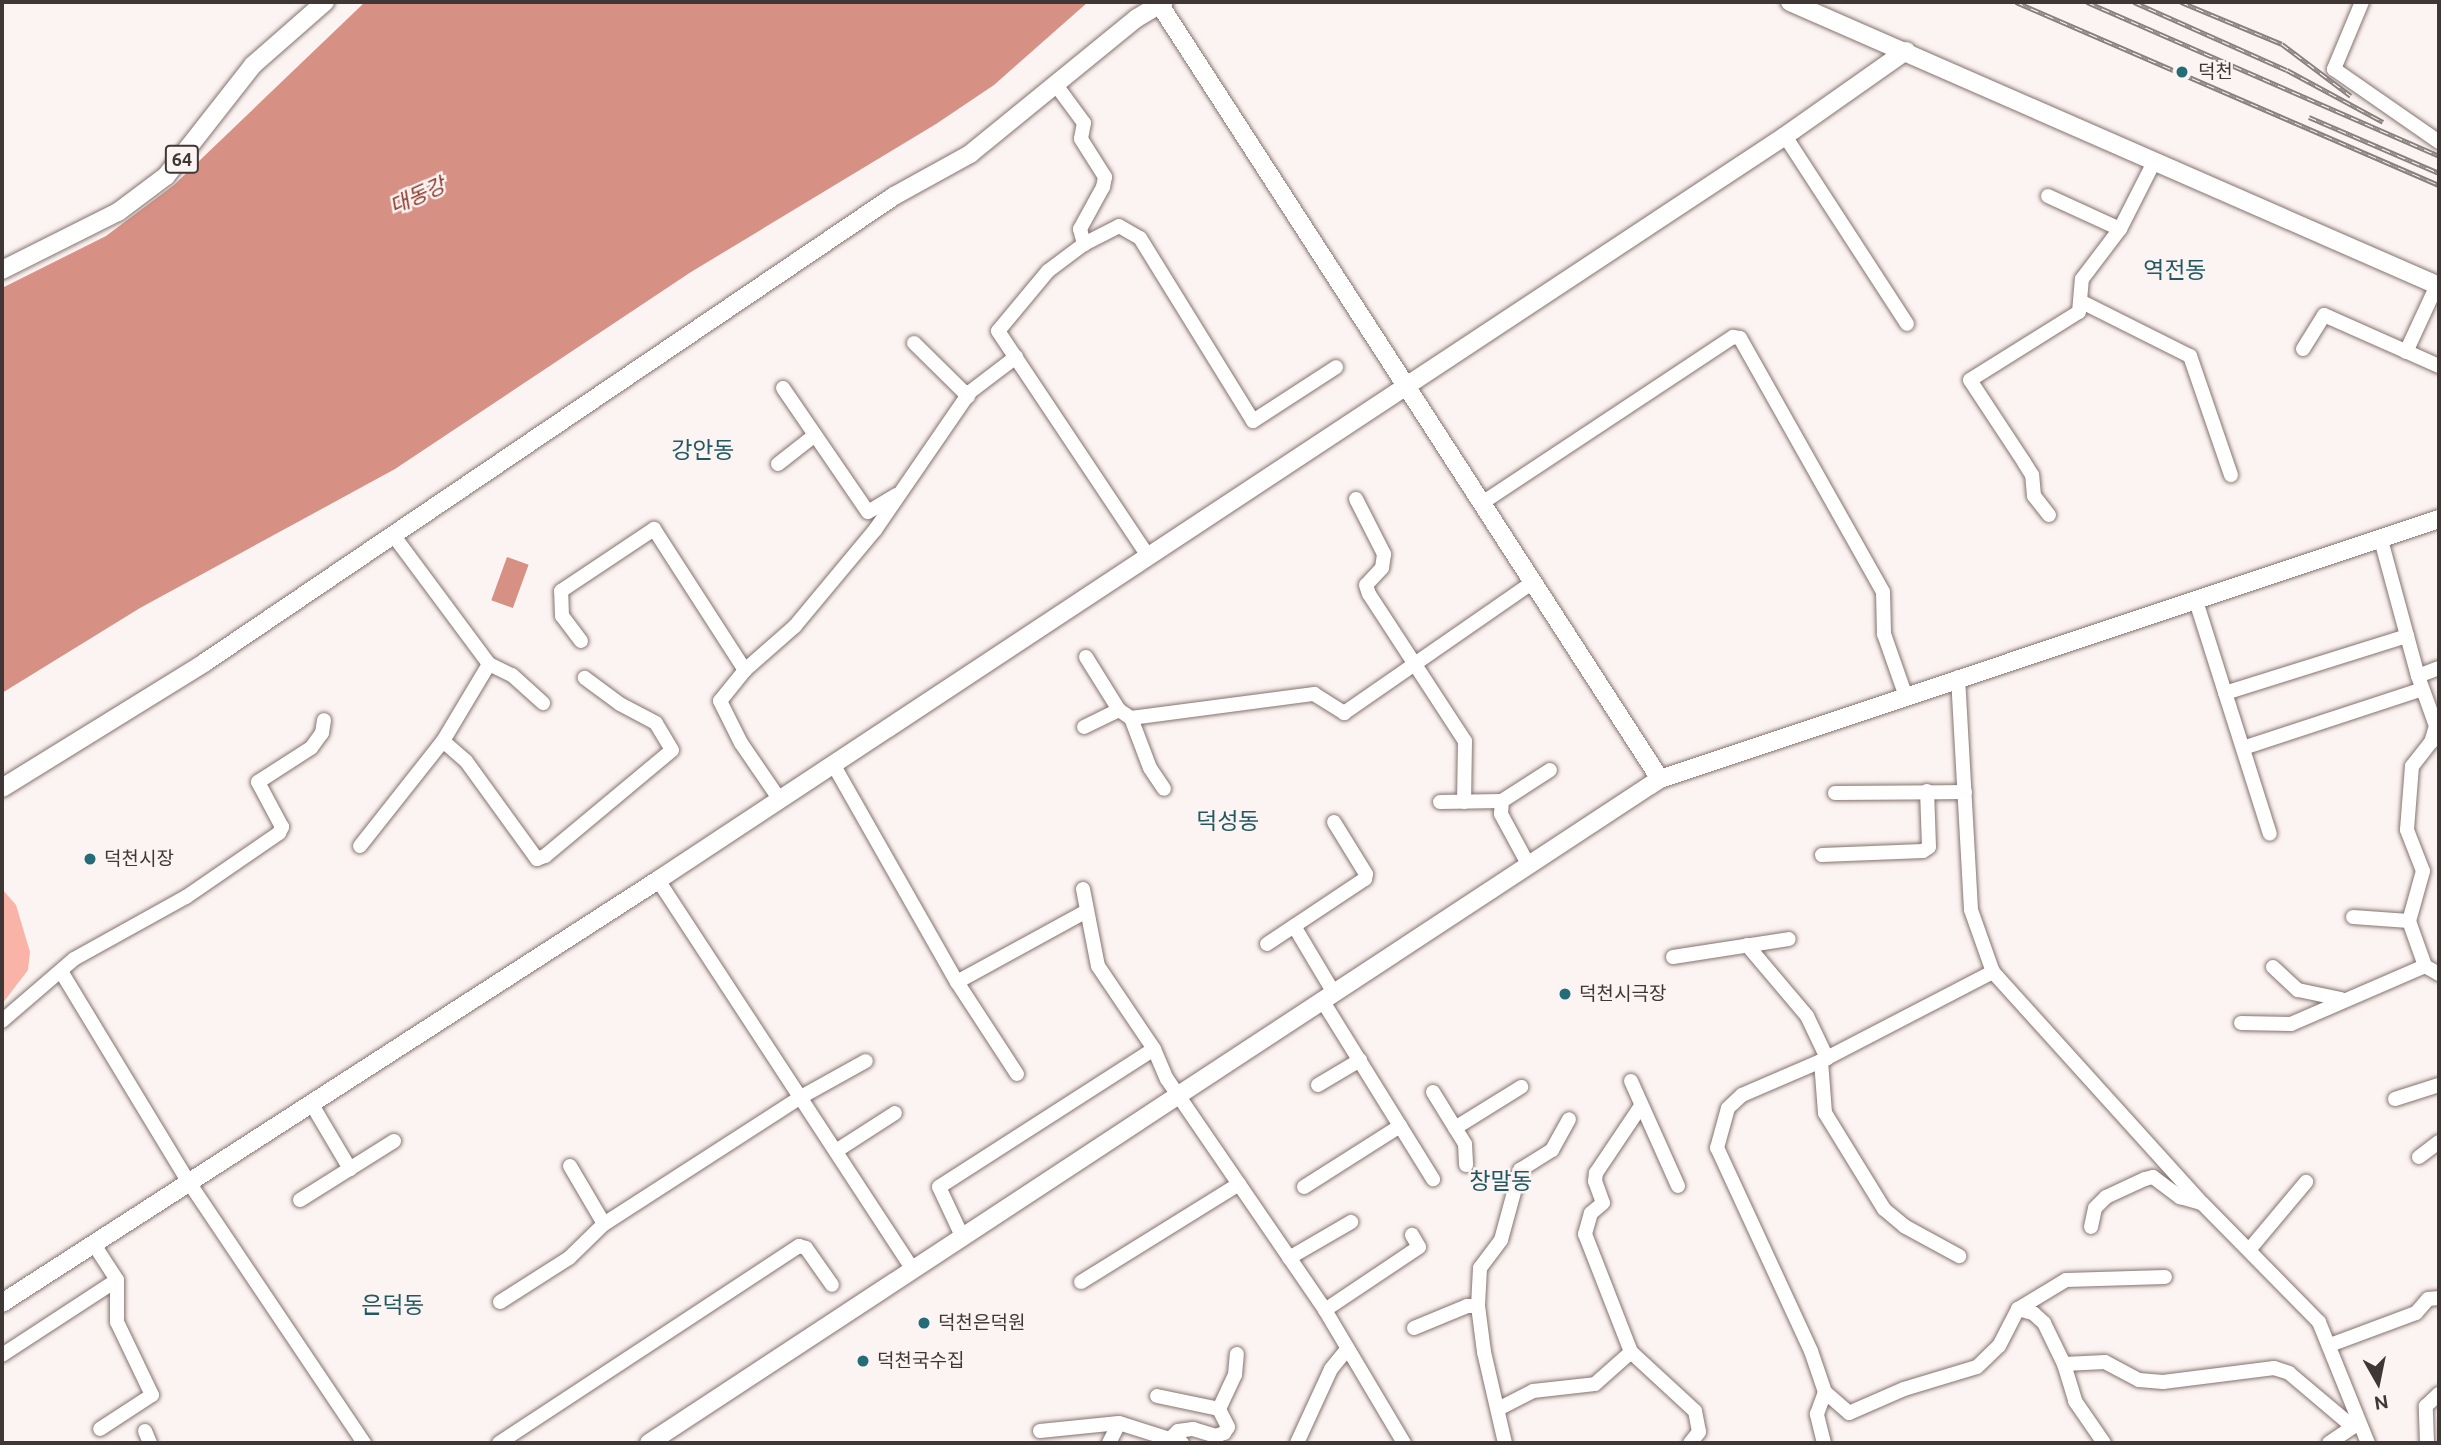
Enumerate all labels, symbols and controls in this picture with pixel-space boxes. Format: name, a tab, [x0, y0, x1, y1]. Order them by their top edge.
place label: 덕천	[2198, 61, 2233, 83]
marker: 덕천	[2172, 62, 2192, 82]
road number: 64	[164, 144, 200, 174]
water label: 대동강	[385, 172, 449, 218]
district label: 역전동	[2143, 256, 2207, 284]
district label: 강안동	[671, 436, 735, 464]
district label: 덕성동	[1196, 807, 1260, 835]
place label: 덕천시장	[104, 848, 174, 870]
marker: 덕천시장	[82, 851, 98, 867]
place label: 덕천시극장	[1579, 983, 1666, 1005]
marker: 덕천시극장	[1557, 986, 1573, 1002]
district label: 창말동	[1469, 1167, 1533, 1195]
district label: 은덕동	[361, 1291, 425, 1319]
place label: 덕천은덕원	[938, 1312, 1025, 1334]
marker: 덕천은덕원	[916, 1315, 932, 1331]
north arrow	[2343, 1347, 2413, 1417]
place label: 덕천국수집	[877, 1350, 964, 1372]
marker: 덕천국수집	[855, 1353, 871, 1369]
text: N	[2373, 1391, 2390, 1415]

